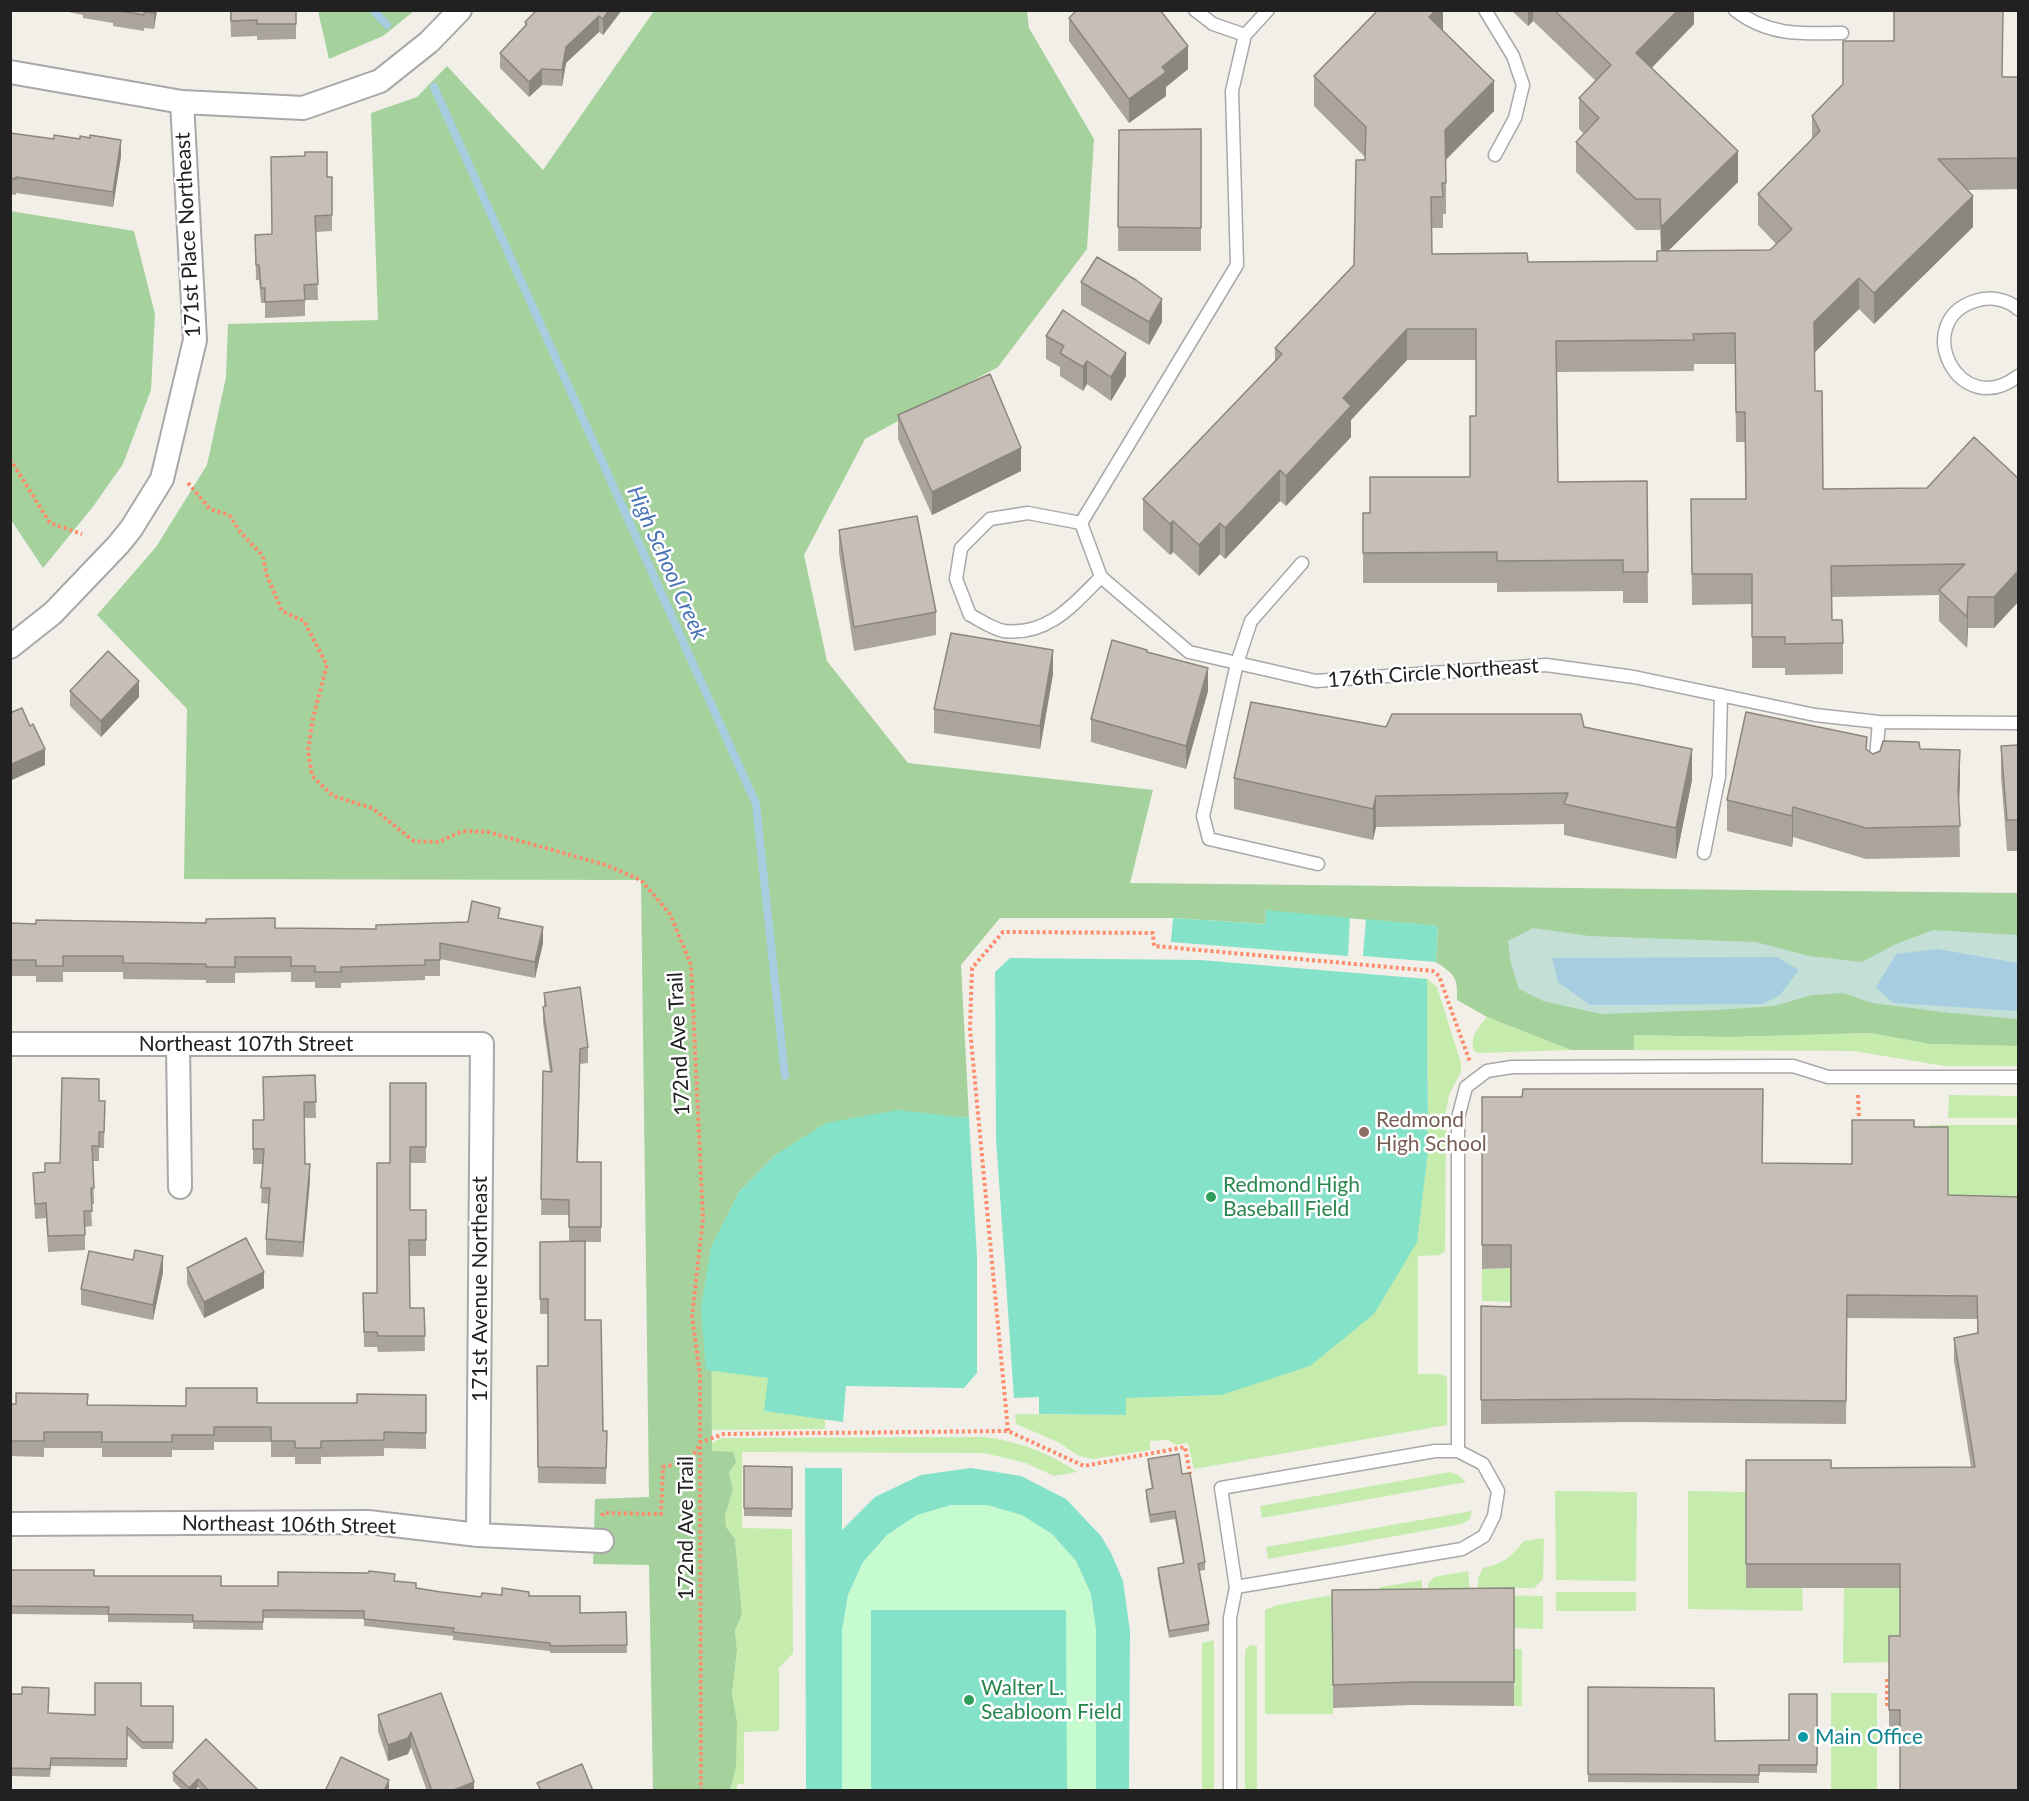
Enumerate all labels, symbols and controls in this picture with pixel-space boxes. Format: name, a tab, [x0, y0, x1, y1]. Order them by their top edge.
street label: 171st Place Northeast	[170, 132, 206, 338]
water label: High School Creek	[621, 482, 713, 644]
street label: 176th Circle Northeast	[1327, 653, 1539, 693]
street label: 172nd Ave Trail	[663, 972, 695, 1116]
street label: Northeast 107th Street	[139, 1031, 353, 1057]
place label: Redmond High School	[1376, 1107, 1487, 1157]
marker: Redmond High School	[1357, 1125, 1371, 1139]
place label: Redmond High Baseball Field	[1223, 1172, 1360, 1222]
street label: 171st Avenue Northeast	[467, 1176, 493, 1402]
marker: Redmond High Baseball Field	[1204, 1190, 1218, 1204]
street label: 172nd Ave Trail	[673, 1456, 699, 1600]
street label: Northeast 106th Street	[182, 1511, 396, 1539]
place label: Walter L. Seabloom Field	[981, 1675, 1122, 1725]
marker: Walter L. Seabloom Field	[962, 1693, 976, 1707]
place label: Main Office	[1815, 1724, 1923, 1750]
marker: Main Office	[1796, 1730, 1810, 1744]

